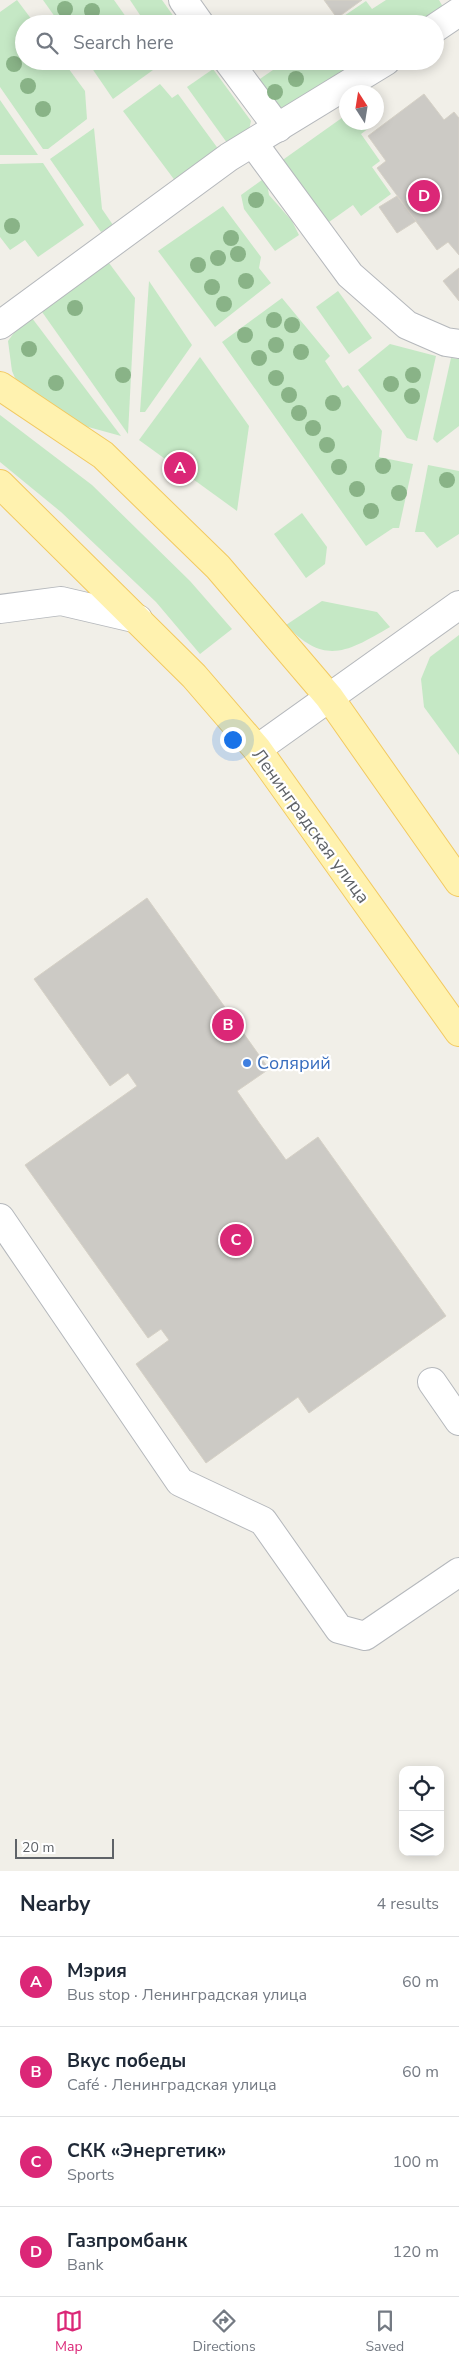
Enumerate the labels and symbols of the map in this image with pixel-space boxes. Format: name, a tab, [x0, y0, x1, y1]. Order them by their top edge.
north arrow	[339, 85, 384, 130]
pin: D	[408, 177, 440, 215]
pin: A	[164, 449, 196, 487]
your location	[220, 727, 246, 753]
street label: Ленинградская улица	[247, 744, 375, 908]
pin: B	[212, 1006, 244, 1044]
place label: Солярий	[257, 1051, 331, 1075]
marker: Солярий	[241, 1057, 253, 1069]
pin: C	[220, 1221, 252, 1259]
scale bar	[15, 1836, 114, 1859]

